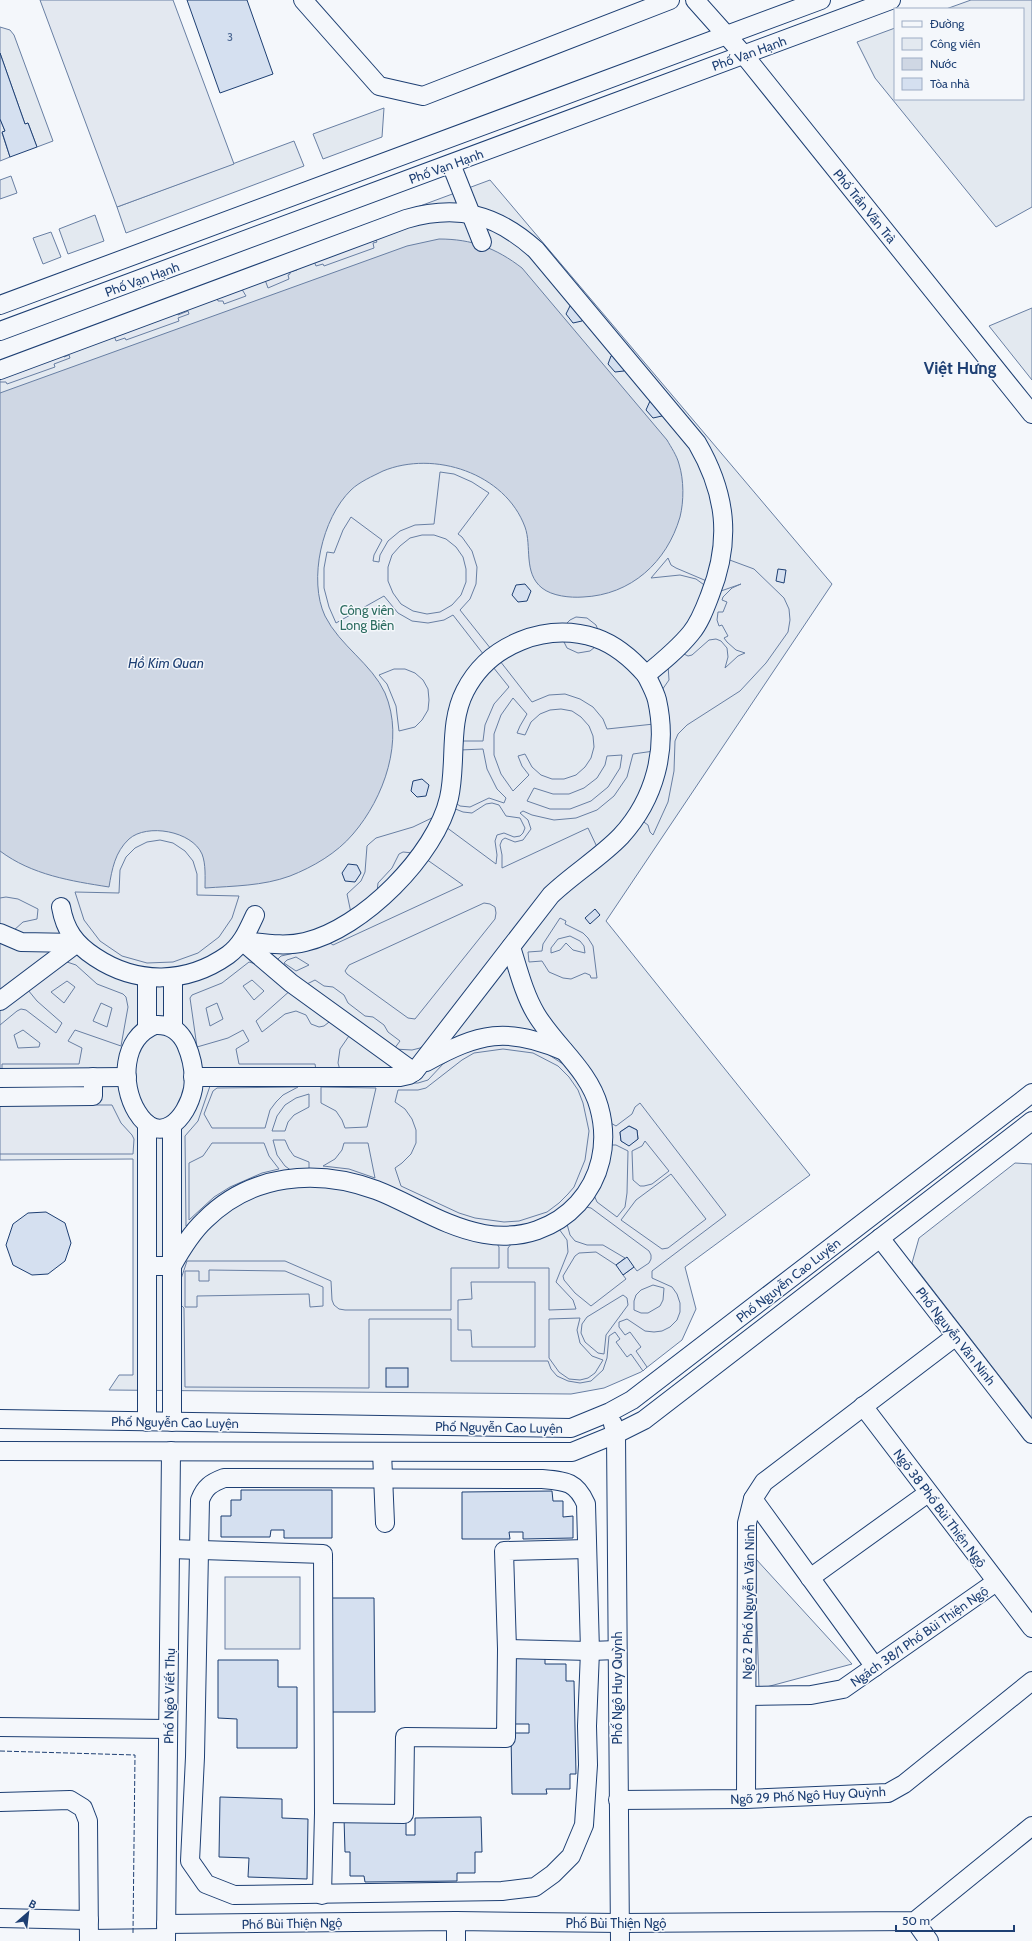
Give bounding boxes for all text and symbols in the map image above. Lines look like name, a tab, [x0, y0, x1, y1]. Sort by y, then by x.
legend	[894, 8, 1024, 100]
text: Đường	[930, 16, 965, 31]
house number: 3	[227, 30, 233, 44]
street label: Phố Vạn Hạnh	[710, 32, 788, 74]
text: Công viên	[930, 36, 981, 51]
text: Nước	[930, 56, 957, 71]
text: Tòa nhà	[930, 76, 970, 91]
street label: Phố Vạn Hạnh	[407, 145, 485, 187]
street label: Phố Trần Văn Trà	[830, 166, 900, 247]
street label: Phố Vạn Hạnh	[103, 258, 181, 300]
district label: Việt Hưng	[924, 358, 997, 378]
park label: Công viên Long Biên	[340, 602, 394, 633]
water label: Hồ Kim Quan	[128, 654, 204, 672]
street label: Phố Nguyễn Cao Luyện	[733, 1234, 843, 1326]
street label: Phố Nguyễn Văn Ninh	[913, 1284, 999, 1388]
street label: Phố Nguyễn Cao Luyện	[111, 1413, 239, 1431]
street label: Phố Nguyễn Cao Luyện	[435, 1418, 563, 1436]
street label: Ngõ 38 Phố Bùi Thiện Ngộ	[890, 1446, 990, 1570]
street label: Ngõ 2 Phố Nguyễn Văn Ninh	[739, 1524, 757, 1680]
street label: Ngách 38/1 Phố Bùi Thiện Ngộ	[847, 1582, 991, 1690]
street label: Phố Ngô Huy Quỳnh	[609, 1632, 625, 1744]
street label: Phố Ngô Viết Thụ	[160, 1648, 178, 1744]
street label: Ngõ 29 Phố Ngô Huy Quỳnh	[730, 1783, 886, 1807]
north arrow	[8, 1893, 48, 1933]
text: B	[26, 1896, 39, 1912]
scale bar	[896, 1907, 1014, 1933]
text: 50 m	[902, 1913, 930, 1928]
street label: Phố Bùi Thiện Ngộ	[241, 1914, 343, 1932]
street label: Phố Bùi Thiện Ngộ	[566, 1915, 666, 1931]

